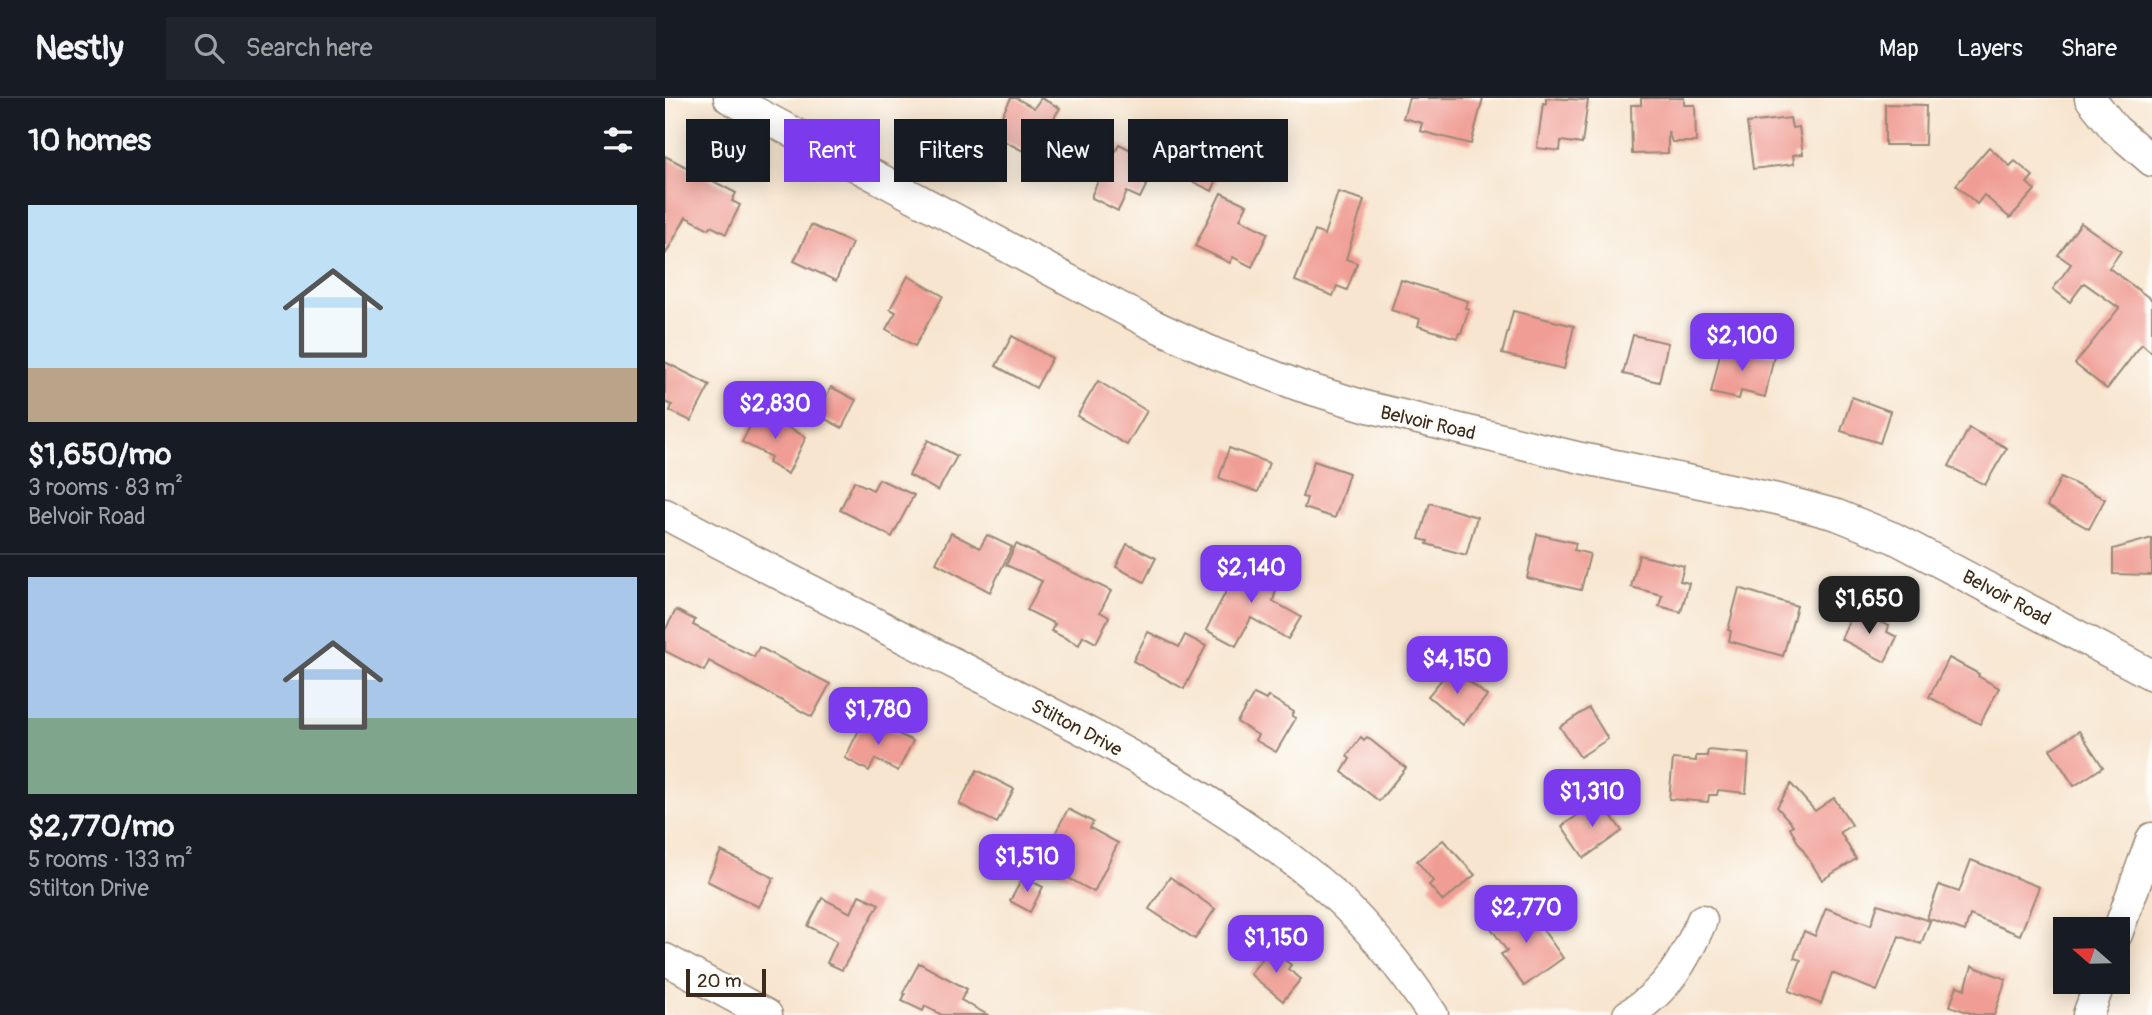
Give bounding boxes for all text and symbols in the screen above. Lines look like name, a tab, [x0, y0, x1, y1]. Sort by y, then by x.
search box	[166, 17, 656, 80]
text: Nestly	[35, 28, 124, 69]
icon: search	[190, 29, 228, 67]
text: Search here	[246, 32, 373, 64]
text: Map	[1879, 34, 1919, 63]
text: Layers	[1957, 34, 2023, 63]
text: Share	[2061, 34, 2117, 63]
chip: Buy	[686, 119, 770, 182]
chip: Rent	[784, 119, 880, 182]
chip: Filters	[894, 119, 1007, 182]
chip: New	[1021, 119, 1114, 182]
chip: Apartment	[1128, 119, 1288, 182]
icon: filters	[599, 121, 637, 159]
text: 10 homes	[28, 122, 151, 159]
icon: home	[270, 250, 396, 376]
pin: $2,100	[1685, 314, 1799, 373]
text: $2,100	[1706, 321, 1778, 350]
pin: $2,830	[718, 382, 832, 441]
text: $2,830	[739, 389, 811, 418]
street label: Belvoir Road	[1378, 400, 1478, 446]
text: $1,650/mo	[28, 436, 171, 473]
text: 3 rooms · 83 m²	[28, 473, 183, 502]
text: Belvoir Road	[28, 502, 145, 531]
pin: $2,140	[1194, 546, 1308, 605]
text: $2,140	[1216, 553, 1286, 582]
street label: Belvoir Road	[1958, 565, 2055, 631]
pin: $1,650	[1812, 576, 1926, 636]
text: $1,650	[1835, 584, 1903, 613]
icon: home	[270, 622, 396, 748]
pin: $4,150	[1400, 636, 1514, 696]
text: $4,150	[1423, 644, 1491, 673]
pin: $1,780	[821, 688, 935, 747]
street label: Stilton Drive	[1027, 694, 1127, 762]
text: $1,780	[845, 695, 911, 724]
pin: $1,310	[1535, 770, 1649, 829]
text: $1,310	[1560, 777, 1624, 806]
text: $2,770/mo	[28, 808, 174, 845]
pin: $1,510	[970, 834, 1084, 894]
text: $1,510	[995, 842, 1059, 871]
text: 5 rooms · 133 m²	[28, 845, 193, 874]
text: Stilton Drive	[28, 874, 149, 903]
pin: $2,770	[1469, 886, 1583, 945]
text: $2,770	[1490, 893, 1562, 922]
pin: $1,150	[1219, 916, 1333, 975]
north arrow	[2053, 917, 2130, 994]
map controls	[2053, 917, 2130, 994]
text: $1,150	[1244, 923, 1308, 952]
scale bar	[686, 966, 767, 998]
text: 20 m	[697, 969, 742, 993]

